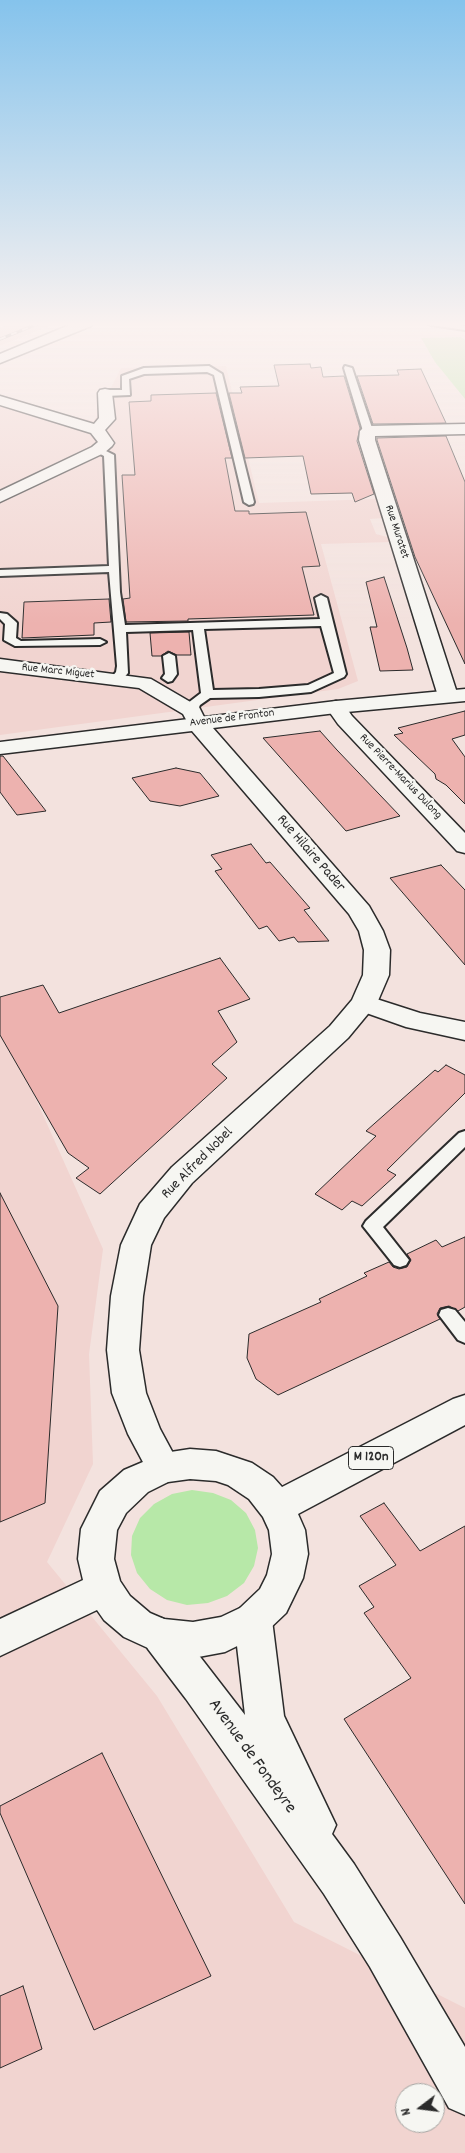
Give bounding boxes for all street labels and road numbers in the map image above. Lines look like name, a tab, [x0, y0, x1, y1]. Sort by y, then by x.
street label: Rue Muratet	[381, 503, 411, 561]
street label: Rue Marc Miguet	[21, 661, 95, 683]
street label: Avenue de Fronton	[189, 707, 275, 731]
street label: Rue Pierre-Marius Dulong	[356, 731, 444, 823]
street label: Rue Hilaire Pader	[272, 812, 348, 896]
street label: Rue Alfred Nobel	[158, 1124, 238, 1204]
road number: M 120n	[348, 1446, 394, 1470]
street label: Avenue de Fondeyre	[202, 1695, 300, 1819]

